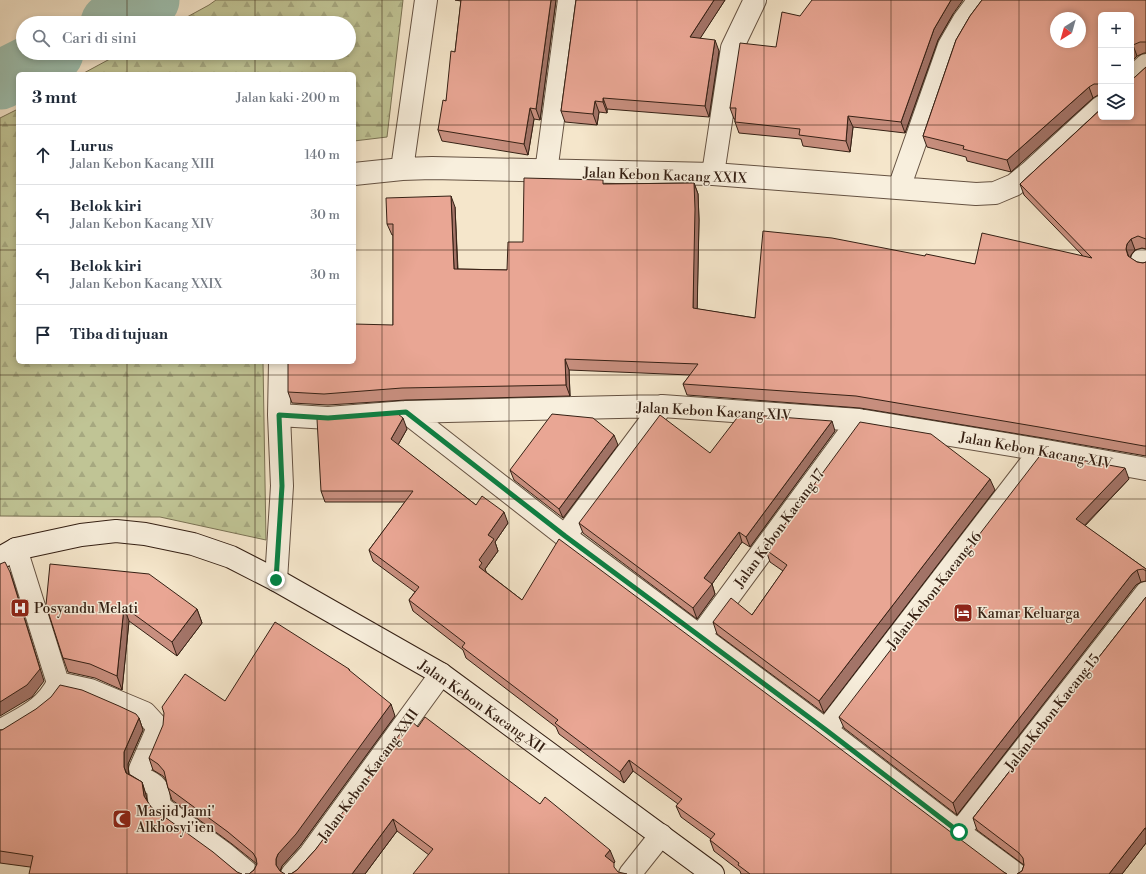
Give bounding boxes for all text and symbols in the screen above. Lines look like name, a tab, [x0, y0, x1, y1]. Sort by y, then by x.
north arrow	[1050, 12, 1086, 48]
map controls	[1098, 12, 1134, 120]
button: +	[1098, 12, 1134, 48]
search box	[16, 16, 356, 60]
icon: search	[30, 27, 52, 49]
text: Cari di sini	[62, 29, 137, 48]
button: −	[1098, 48, 1134, 84]
button: layers	[1098, 84, 1134, 120]
text: 3 mnt	[32, 87, 77, 109]
text: Jalan kaki · 200 m	[236, 90, 340, 106]
text: Lurus	[70, 137, 113, 156]
icon: ahead	[32, 144, 54, 166]
text: 140 m	[304, 147, 340, 163]
text: Jalan Kebon Kacang XIII	[70, 156, 215, 172]
street label: Jalan Kebon Kacang XXIX	[582, 164, 748, 188]
text: Belok kiri	[70, 197, 141, 216]
icon: left	[32, 204, 54, 226]
text: 30 m	[310, 207, 340, 223]
text: Jalan Kebon Kacang XIV	[70, 216, 214, 232]
text: Belok kiri	[70, 257, 141, 276]
icon: left	[32, 264, 54, 286]
text: 30 m	[310, 267, 340, 283]
text: Jalan Kebon Kacang XXIX	[70, 276, 222, 292]
icon: arrive	[32, 324, 54, 346]
text: Tiba di tujuan	[70, 325, 168, 344]
street label: Jalan Kebon Kacang XIV	[635, 399, 793, 425]
street label: Jalan Kebon Kacang XIV	[957, 428, 1115, 473]
street label: Jalan Kebon Kacang 17	[730, 466, 829, 592]
street label: Jalan Kebon Kacang 16	[883, 528, 987, 654]
route end	[267, 571, 285, 589]
hospital icon: Posyandu Melati	[9, 597, 31, 619]
place label: Posyandu Melati	[34, 600, 139, 618]
hotel icon: Kamar Keluarga	[952, 602, 974, 624]
place label: Kamar Keluarga	[977, 605, 1081, 623]
street label: Jalan Kebon Kacang 15	[1001, 650, 1104, 776]
street label: Jalan Kebon Kacang XII	[414, 656, 549, 758]
street label: Jalan Kebon Kacang XXII	[314, 705, 423, 846]
place label: Masjid Jami' Alkhosyi'ien	[135, 803, 215, 837]
mosque icon: Masjid Jami' Alkhosyi'ien	[111, 808, 133, 830]
route start	[950, 823, 968, 841]

